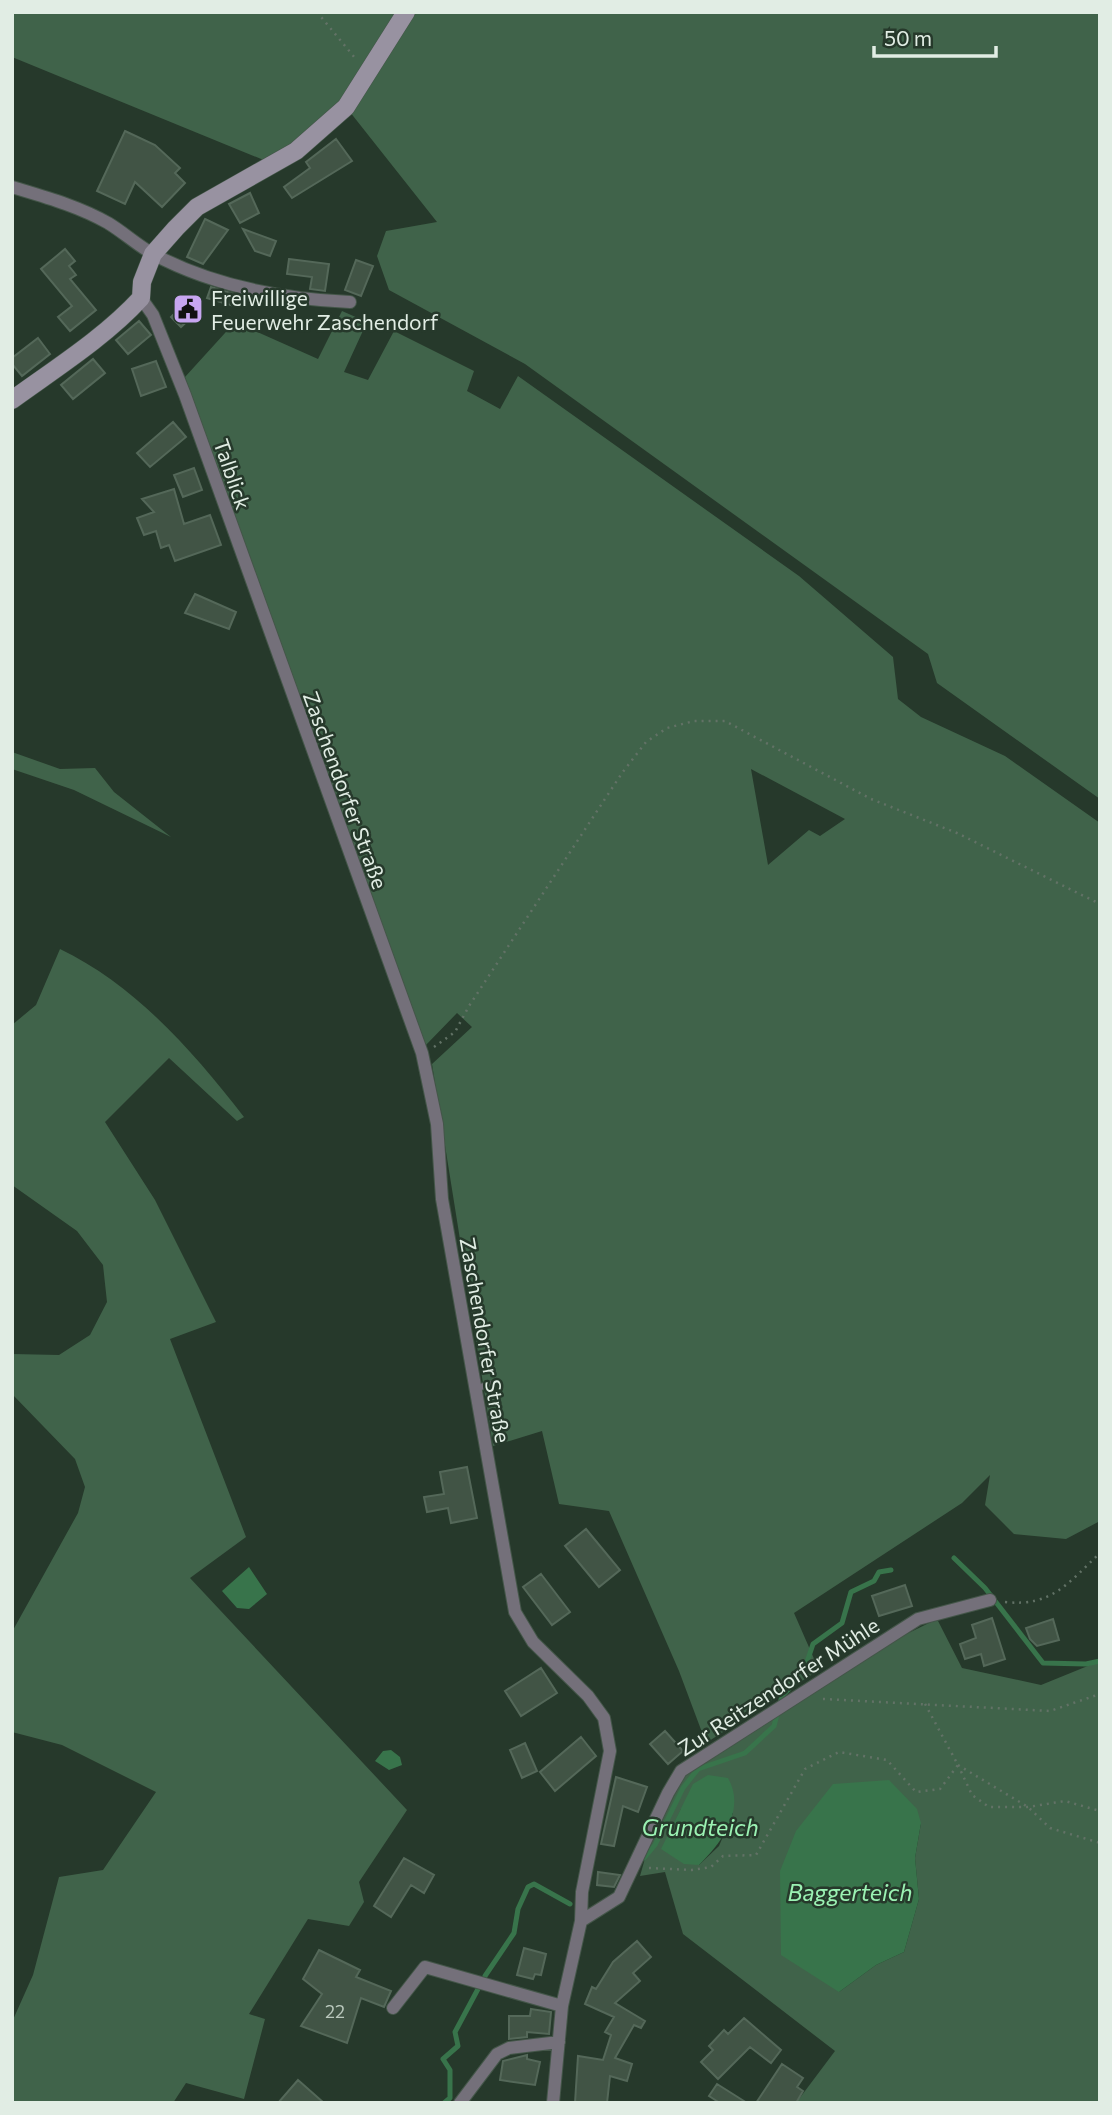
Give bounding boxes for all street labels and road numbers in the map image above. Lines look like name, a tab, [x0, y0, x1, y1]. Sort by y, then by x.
street label: Talblick	[209, 435, 257, 513]
street label: Zaschendorfer Straße	[299, 688, 393, 892]
street label: Zaschendorfer Straße	[456, 1235, 516, 1445]
street label: Zur Reitzendorfer Mühle	[673, 1612, 883, 1760]

